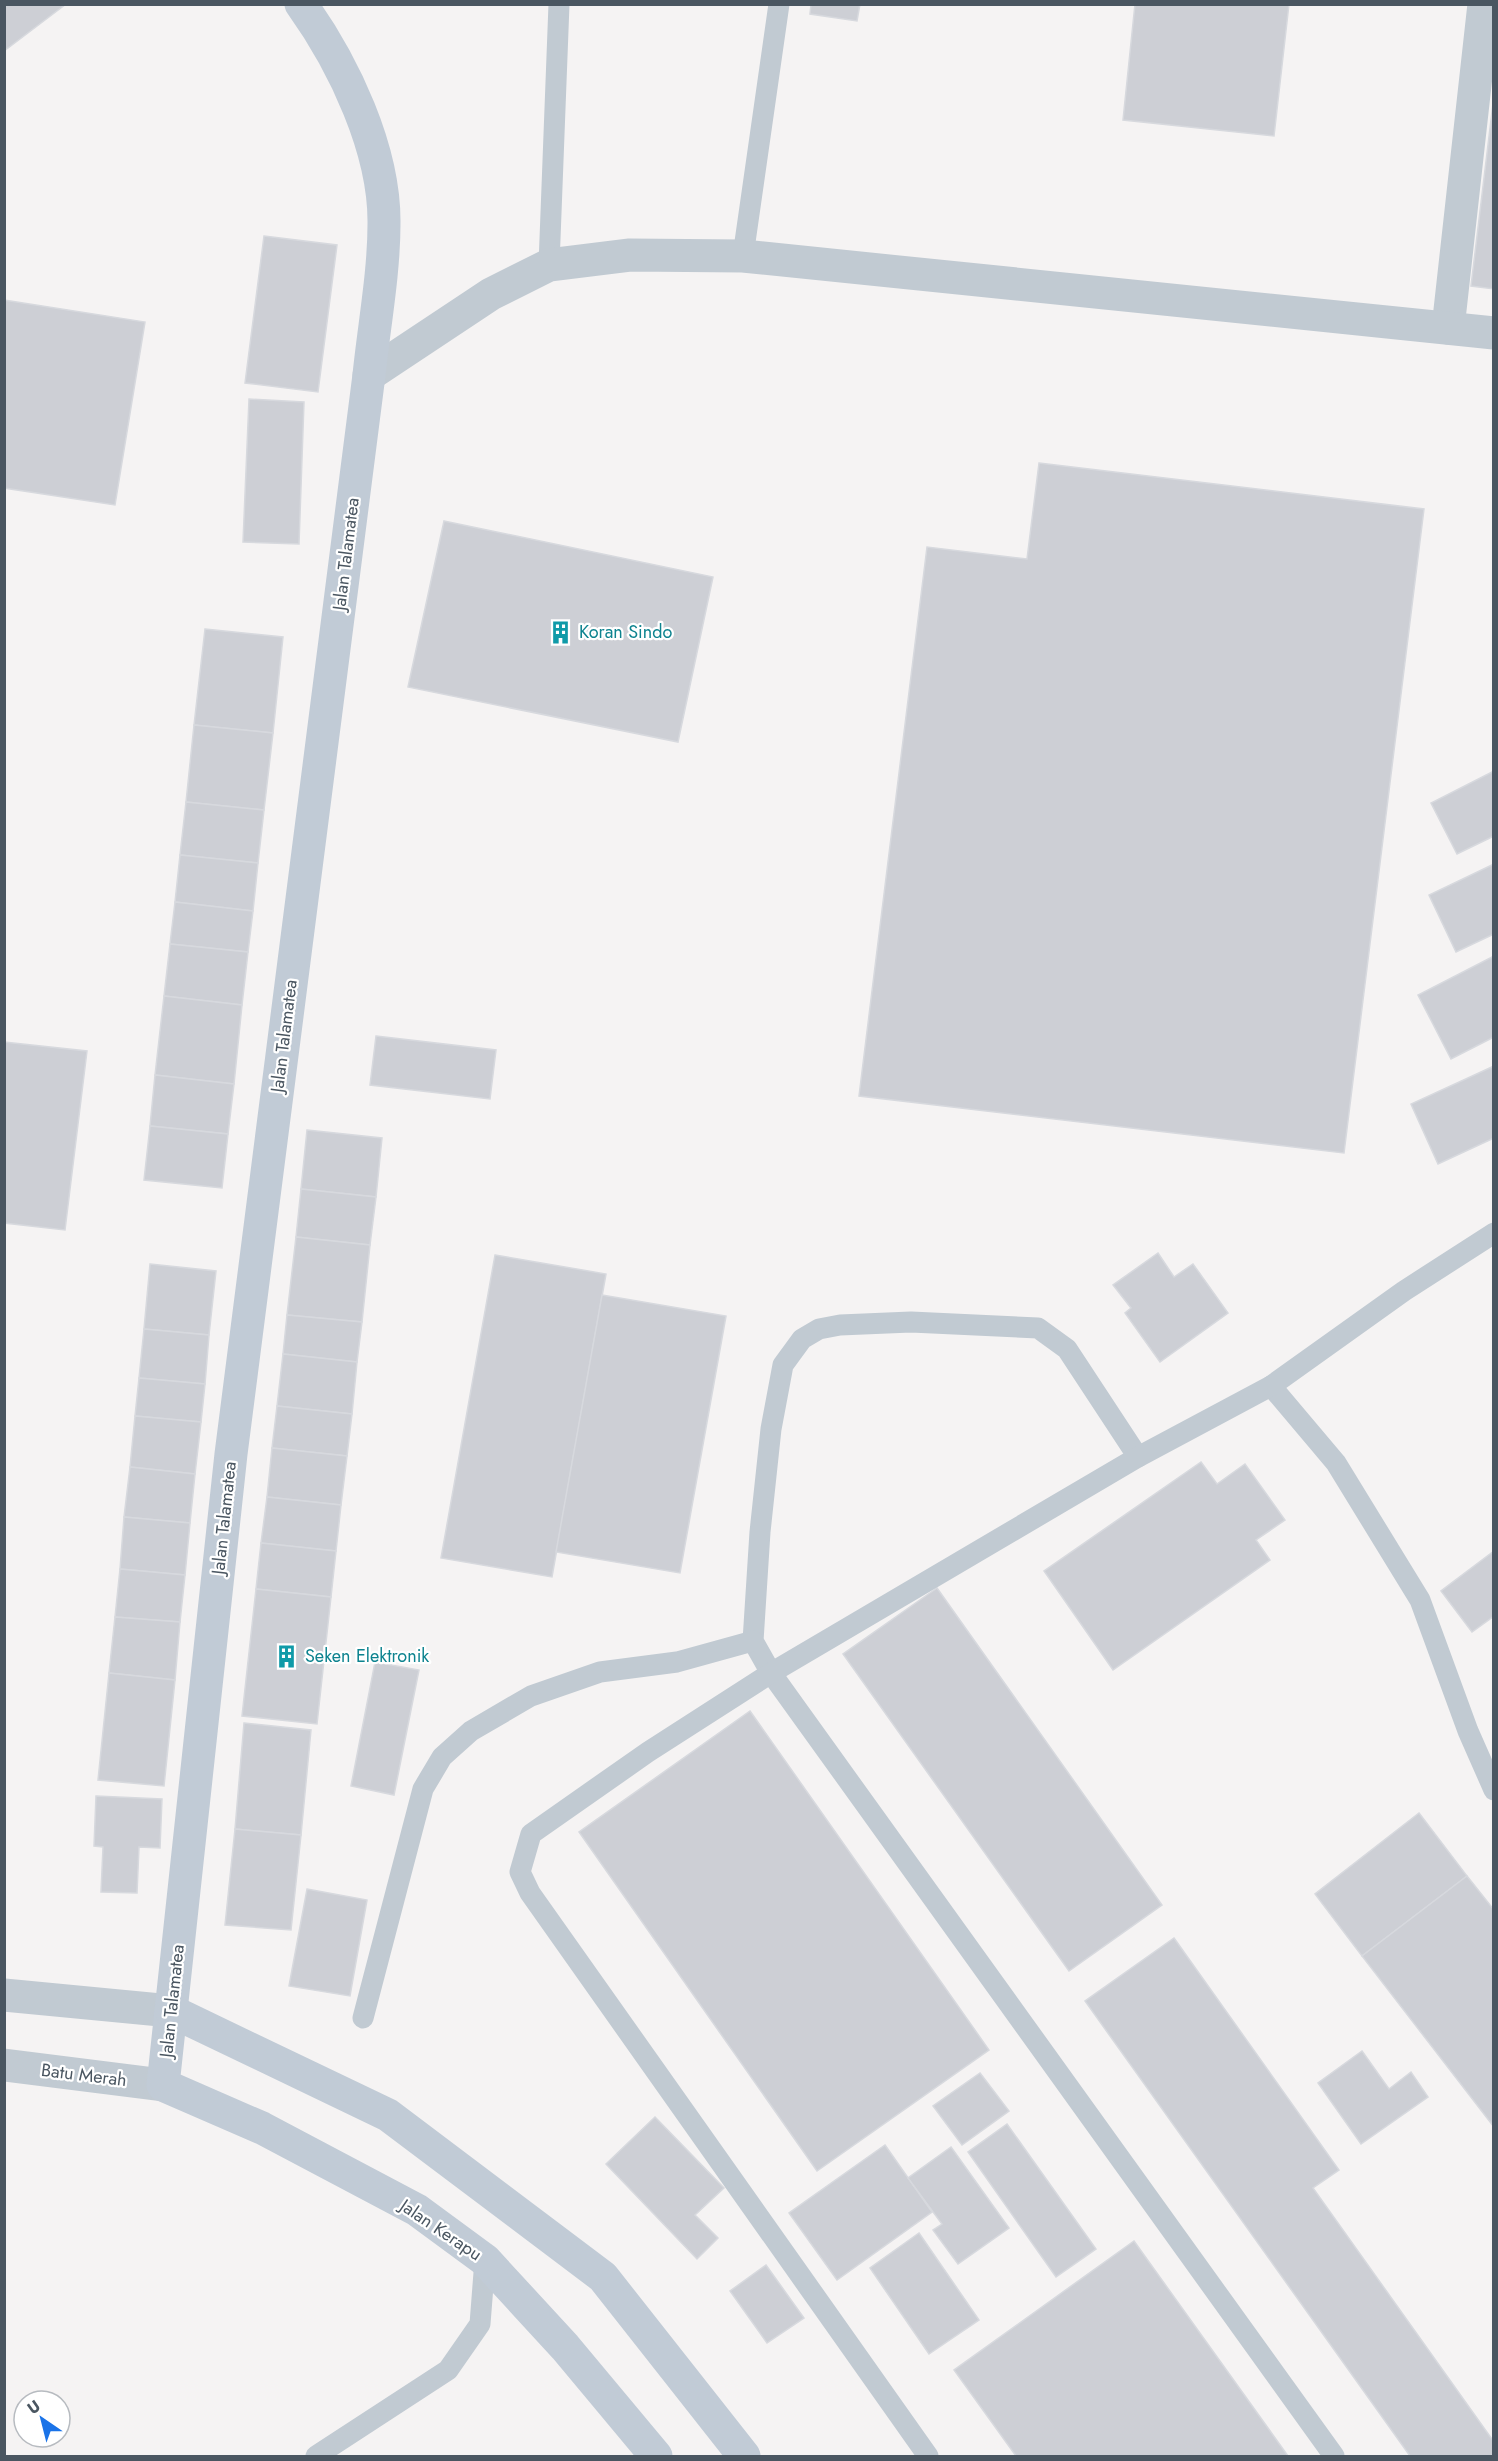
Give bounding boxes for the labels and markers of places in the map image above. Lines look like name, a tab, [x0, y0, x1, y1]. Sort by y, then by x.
building icon: Koran Sindo	[548, 619, 574, 645]
place label: Koran Sindo	[579, 619, 672, 645]
building icon: Seken Elektronik	[274, 1643, 300, 1669]
place label: Seken Elektronik	[305, 1643, 429, 1669]

